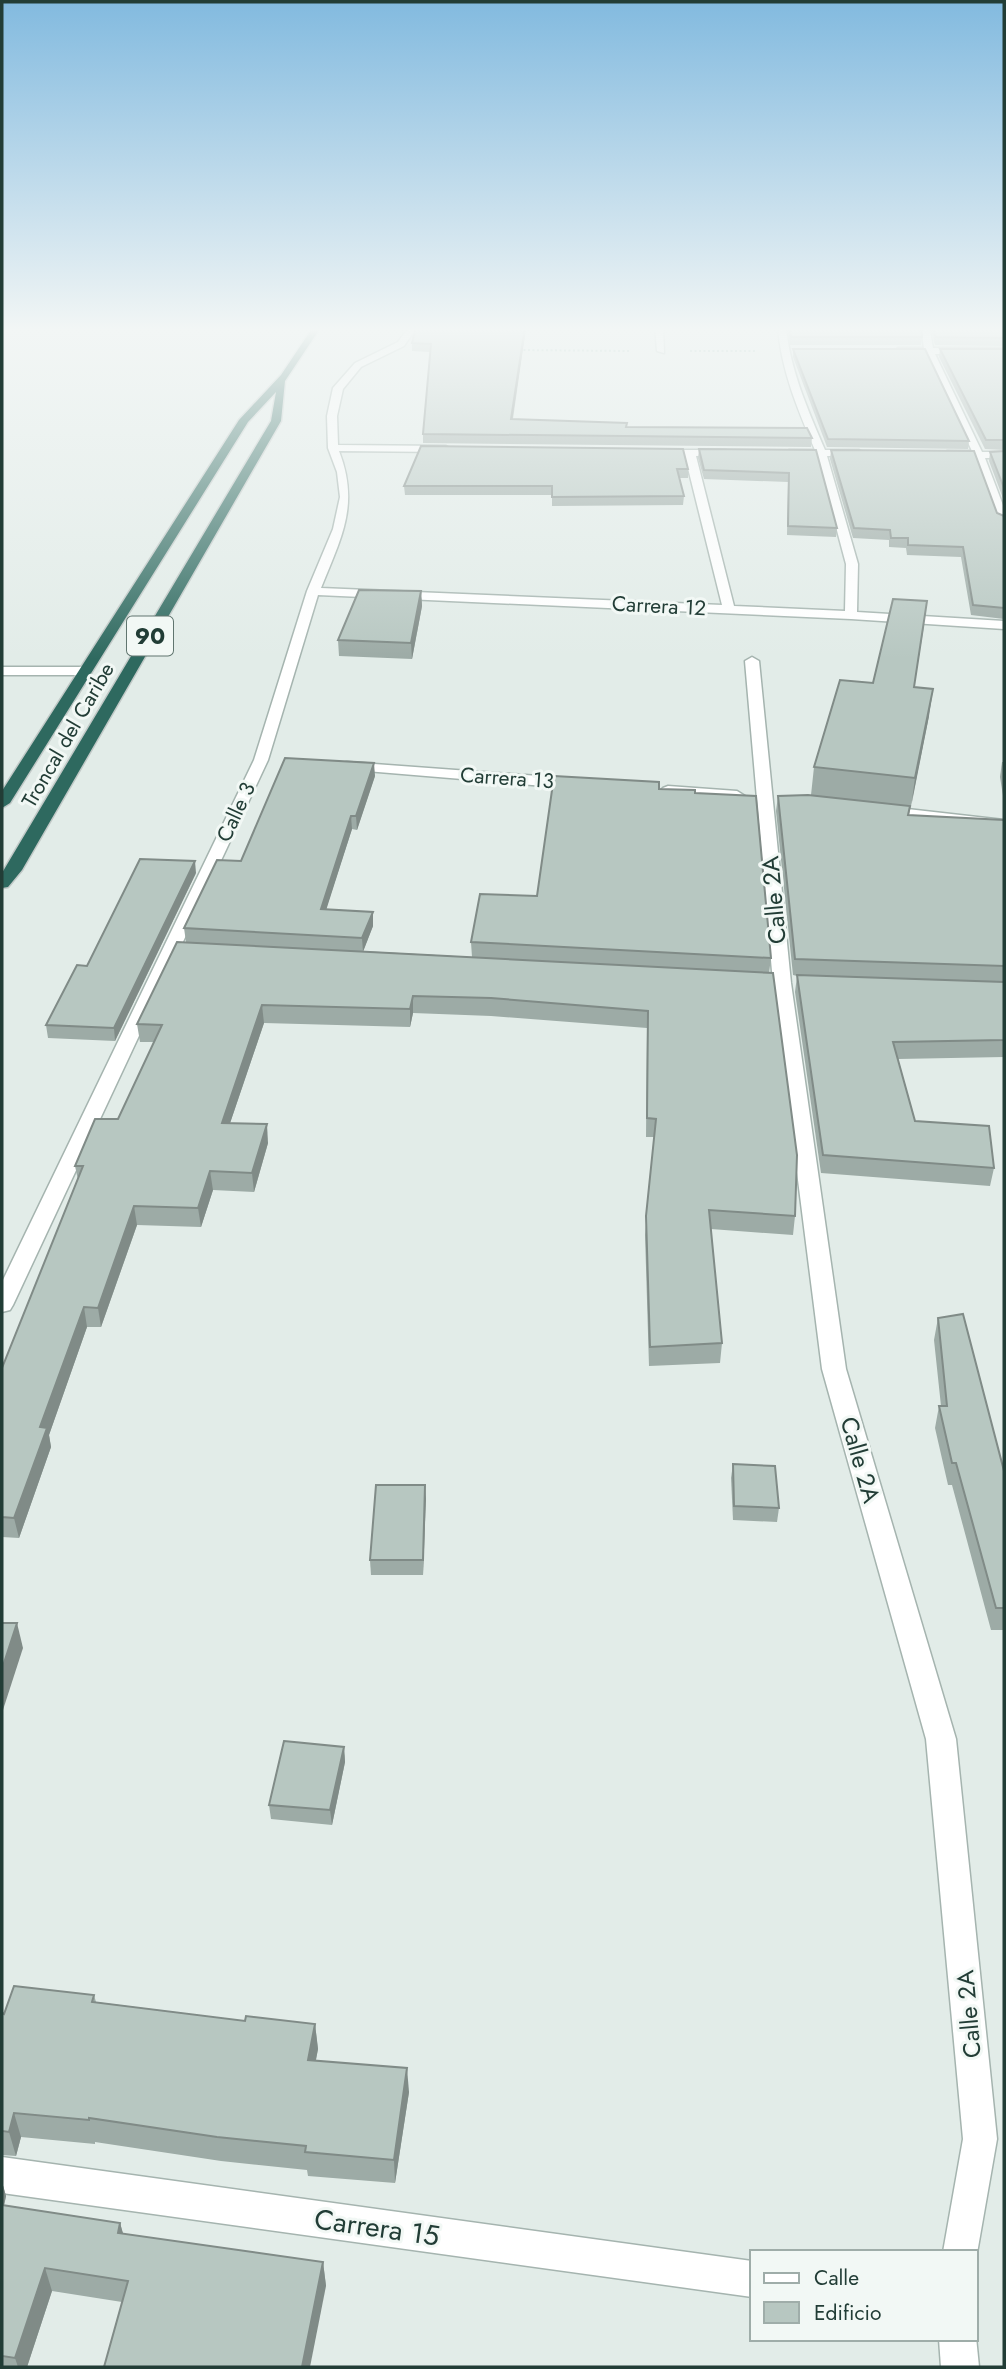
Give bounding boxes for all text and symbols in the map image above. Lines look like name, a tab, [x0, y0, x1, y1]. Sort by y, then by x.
street label: Carrera 12	[611, 589, 707, 623]
road number: 90	[127, 616, 173, 656]
street label: Troncal del Caribe	[14, 657, 122, 813]
street label: Carrera 13	[459, 760, 555, 796]
street label: Calle 3	[209, 777, 263, 847]
street label: Calle 2A	[752, 854, 795, 945]
street label: Calle 2A	[832, 1413, 889, 1507]
street label: Calle 2A	[947, 1968, 990, 2059]
street label: Carrera 15	[312, 2198, 442, 2257]
legend	[750, 2250, 978, 2341]
text: Calle	[814, 2263, 859, 2293]
text: Edificio	[814, 2298, 881, 2328]

